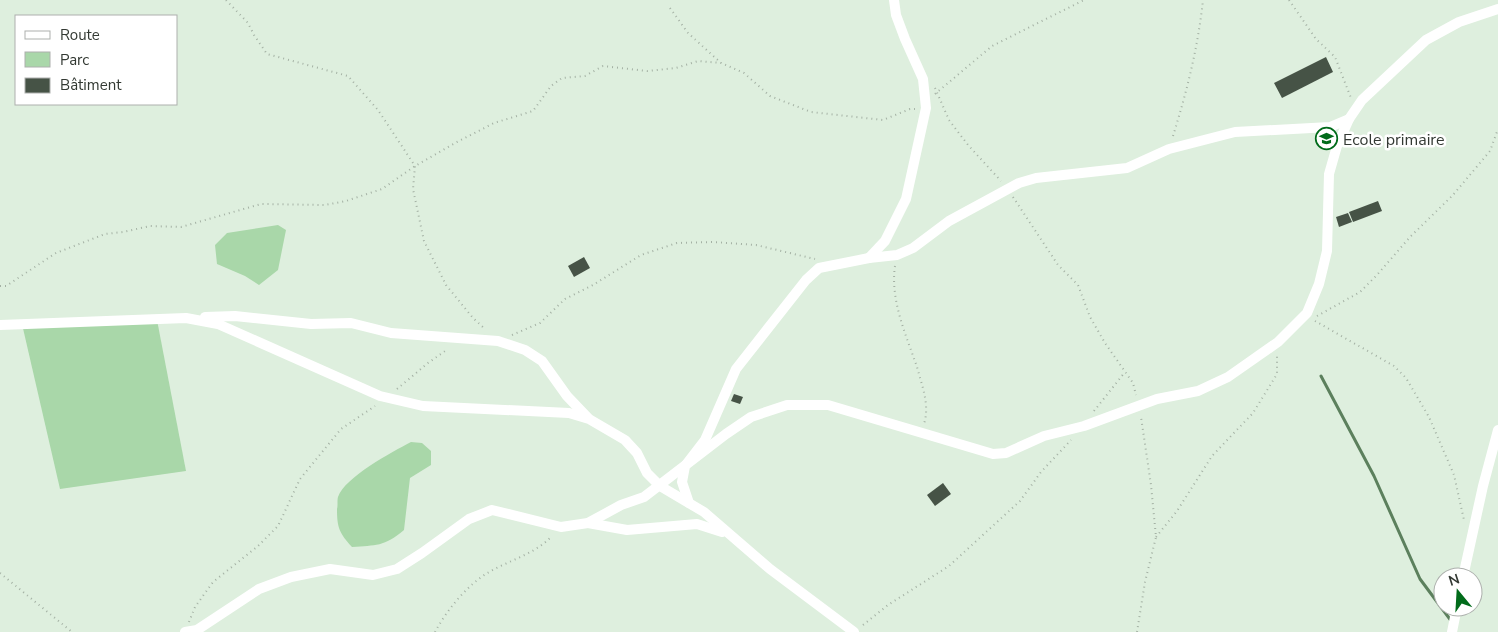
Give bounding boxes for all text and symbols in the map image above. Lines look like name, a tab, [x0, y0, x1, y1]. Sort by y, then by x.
legend	[15, 15, 178, 105]
text: Route	[60, 25, 100, 45]
text: Parc	[60, 50, 89, 70]
text: Bâtiment	[60, 75, 122, 95]
school or university icon: Ecole primaire	[1315, 127, 1339, 151]
place label: Ecole primaire	[1343, 129, 1444, 151]
north arrow	[1433, 567, 1483, 617]
text: N	[1446, 569, 1462, 591]

